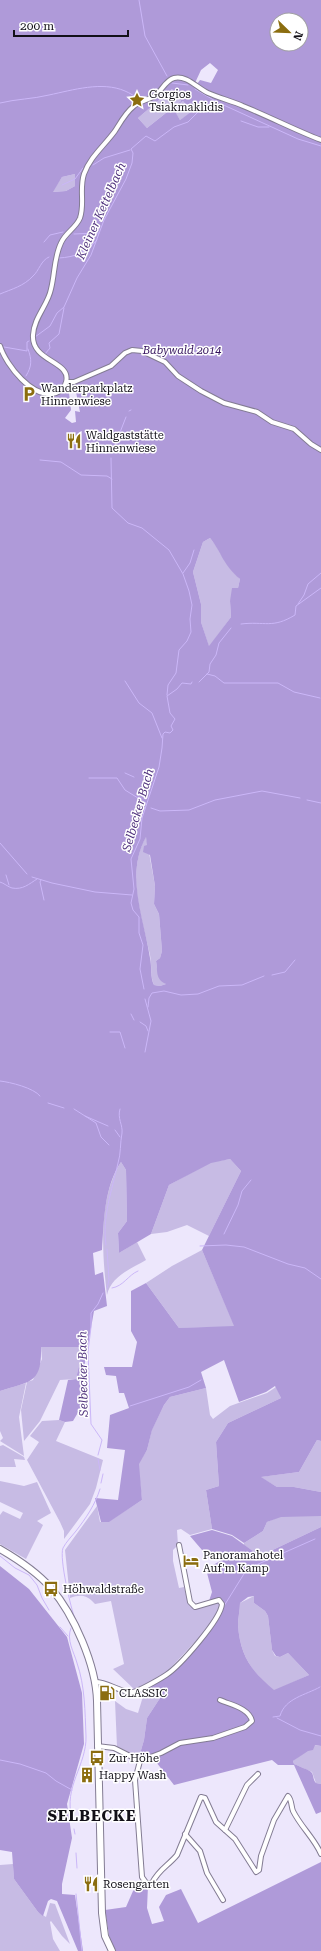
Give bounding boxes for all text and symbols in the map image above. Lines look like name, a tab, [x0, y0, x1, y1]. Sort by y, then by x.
scale bar	[14, 12, 128, 38]
north arrow	[269, 12, 309, 52]
text: 200 m	[20, 19, 54, 33]
text: N	[290, 29, 305, 43]
place label: Gorgios Tsiakmaklidis	[149, 88, 223, 114]
place icon: Gorgios Tsiakmaklidis	[128, 91, 146, 109]
water label: Kleiner Kettelbach	[73, 160, 129, 262]
park label: Babywald 2014	[142, 344, 221, 357]
place label: Wanderparkplatz Hinnenwiese	[41, 382, 133, 408]
parking icon: Wanderparkplatz Hinnenwiese	[20, 385, 38, 403]
place label: Waldgaststätte Hinnenwiese	[86, 429, 164, 455]
restaurant icon: Waldgaststätte Hinnenwiese	[65, 432, 83, 450]
water label: Selbecker Bach	[119, 767, 157, 854]
water label: Selbecker Bach	[75, 1331, 91, 1418]
place label: Panoramahotel Auf'm Kamp	[203, 1549, 284, 1575]
hotel icon: Panoramahotel Auf'm Kamp	[182, 1552, 200, 1570]
bus stop icon: Höhwaldstraße	[42, 1580, 60, 1598]
place label: Höhwaldstraße	[63, 1583, 144, 1596]
fuel station icon: CLASSIC	[98, 1684, 116, 1702]
place label: CLASSIC	[119, 1687, 167, 1700]
bus stop icon: Zur Höhe	[88, 1749, 106, 1767]
place label: Zur Höhe	[109, 1752, 159, 1765]
building icon: Happy Wash	[78, 1766, 96, 1784]
place label: Happy Wash	[99, 1769, 166, 1782]
district label: SELBECKE	[47, 1807, 137, 1825]
restaurant icon: Rosengarten	[82, 1875, 100, 1893]
place label: Rosengarten	[103, 1878, 169, 1891]

